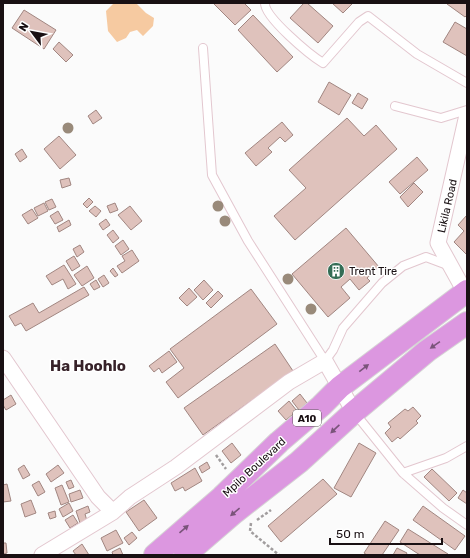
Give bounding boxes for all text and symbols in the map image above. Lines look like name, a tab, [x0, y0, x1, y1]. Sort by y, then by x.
north arrow	[12, 12, 52, 52]
text: N	[16, 20, 32, 34]
street label: Likila Road	[435, 178, 460, 234]
building icon: Trent Tire	[326, 261, 346, 281]
place label: Trent Tire	[349, 265, 397, 278]
one-way arrow	[430, 341, 440, 349]
district label: Ha Hoohlo	[50, 357, 126, 375]
one-way arrow	[359, 363, 370, 372]
road number: A10	[293, 410, 321, 426]
one-way arrow	[330, 424, 340, 433]
street label: Mpilo Boulevard	[220, 435, 288, 500]
one-way arrow	[230, 507, 241, 516]
scale bar	[330, 520, 442, 546]
one-way arrow	[179, 525, 190, 534]
text: 50 m	[336, 527, 364, 541]

